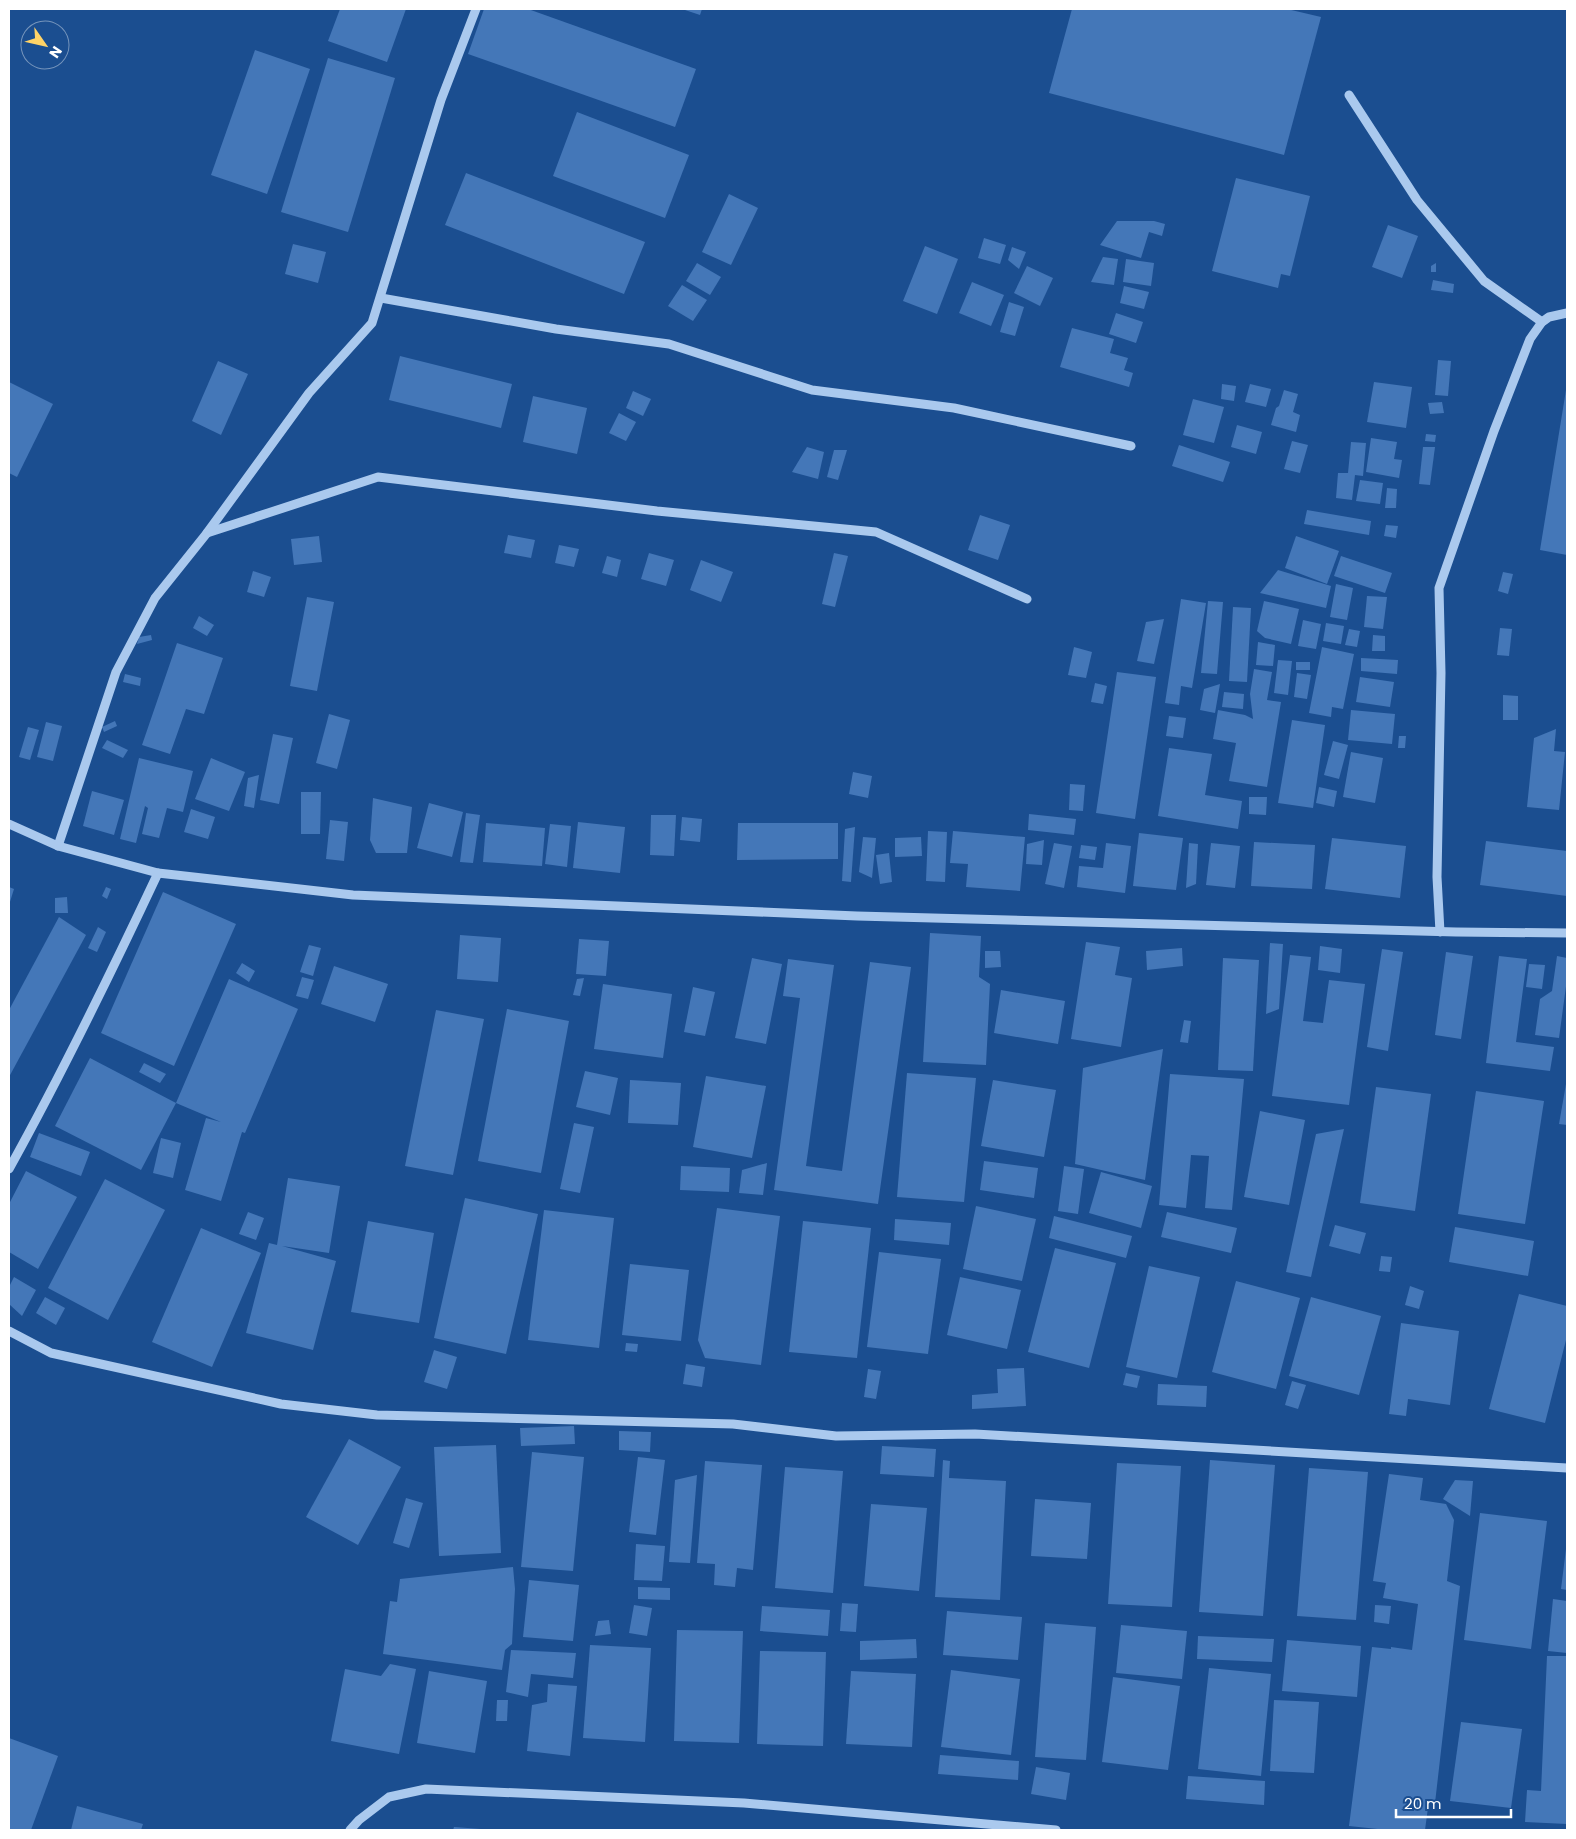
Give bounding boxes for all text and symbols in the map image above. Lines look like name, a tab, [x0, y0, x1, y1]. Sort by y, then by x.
north arrow	[20, 20, 70, 70]
text: N	[45, 42, 67, 62]
scale bar	[1396, 1786, 1511, 1818]
text: 20 m	[1404, 1793, 1442, 1814]

